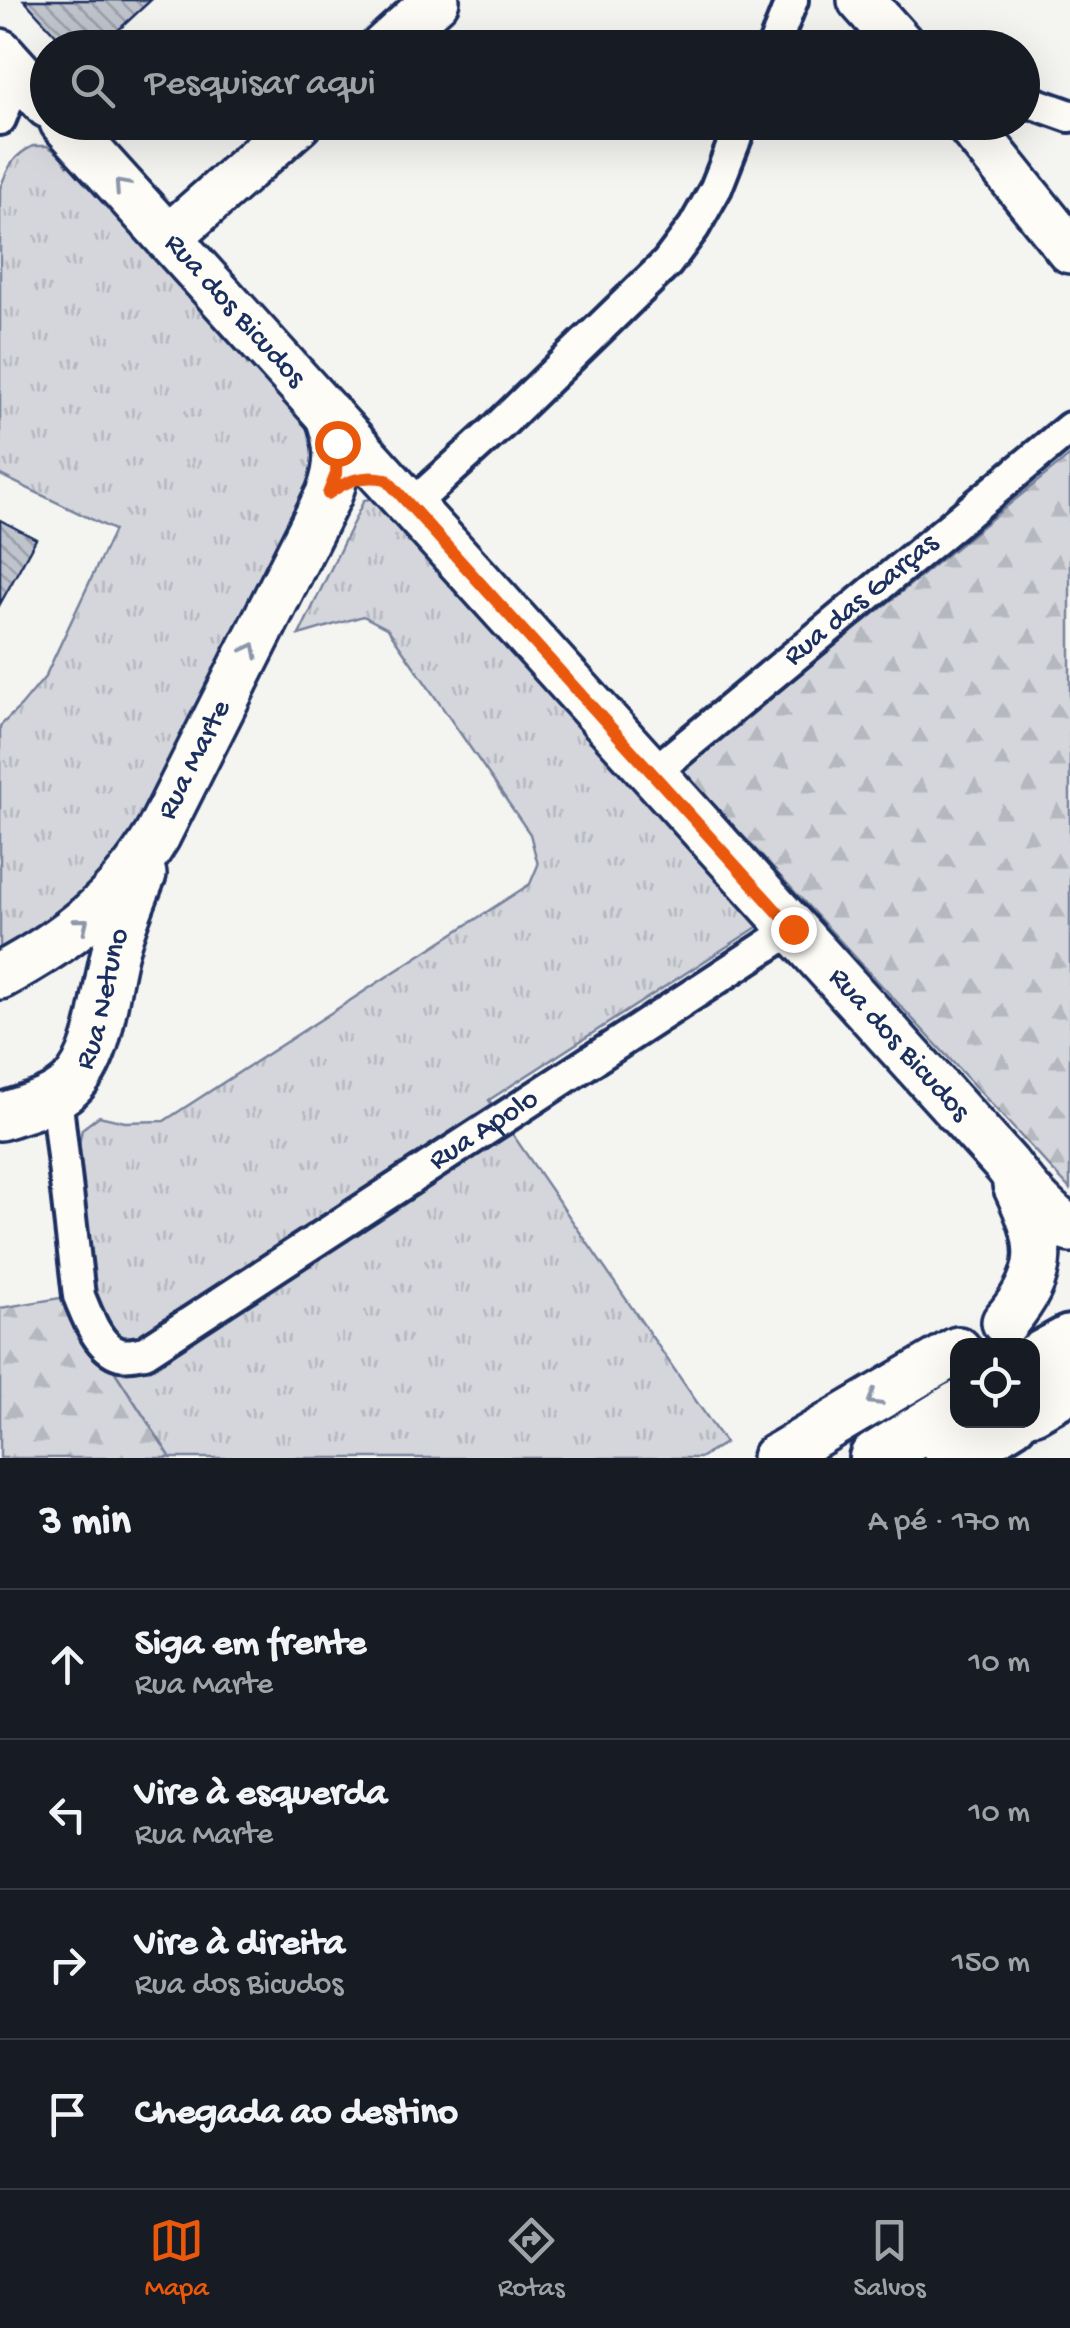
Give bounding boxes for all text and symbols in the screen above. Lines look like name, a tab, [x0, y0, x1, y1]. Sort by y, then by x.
search box	[30, 30, 1040, 140]
icon: search	[65, 58, 120, 113]
text: Pesquisar aqui	[145, 63, 376, 107]
one-way arrow	[115, 179, 133, 198]
street label: Rua dos Bicudos	[156, 227, 313, 396]
route start	[315, 421, 361, 467]
street label: Rua das Garças	[777, 526, 947, 675]
one-way arrow	[238, 642, 258, 660]
street label: Rua Marte	[150, 694, 240, 826]
route end	[771, 907, 817, 953]
one-way arrow	[70, 918, 88, 936]
street label: Rua Netuno	[68, 924, 138, 1076]
street label: Rua dos Bicudos	[820, 961, 978, 1130]
street label: Rua Apolo	[423, 1082, 546, 1179]
map controls	[950, 1338, 1040, 1428]
button: locate	[950, 1338, 1040, 1428]
one-way arrow	[867, 1387, 885, 1406]
text: 3 min	[40, 1499, 131, 1548]
text: A pé · 170 m	[868, 1504, 1030, 1542]
text: Siga em frente	[135, 1623, 366, 1667]
icon: ahead	[40, 1637, 95, 1692]
text: 10 m	[969, 1645, 1030, 1683]
text: Rua Marte	[135, 1667, 273, 1705]
text: Vire à esquerda	[135, 1773, 387, 1817]
icon: left	[40, 1787, 95, 1842]
text: 10 m	[969, 1795, 1030, 1833]
text: Rua Marte	[135, 1817, 273, 1855]
text: Vire à direita	[135, 1923, 345, 1967]
icon: right	[40, 1937, 95, 1992]
text: 150 m	[952, 1945, 1030, 1983]
text: Rua dos Bicudos	[135, 1967, 343, 2005]
icon: arrive	[40, 2087, 95, 2142]
text: Chegada ao destino	[135, 2092, 458, 2136]
tab: Mapa	[145, 2213, 209, 2306]
tab: Rotas	[498, 2213, 564, 2306]
tab: Salvos	[854, 2213, 925, 2306]

